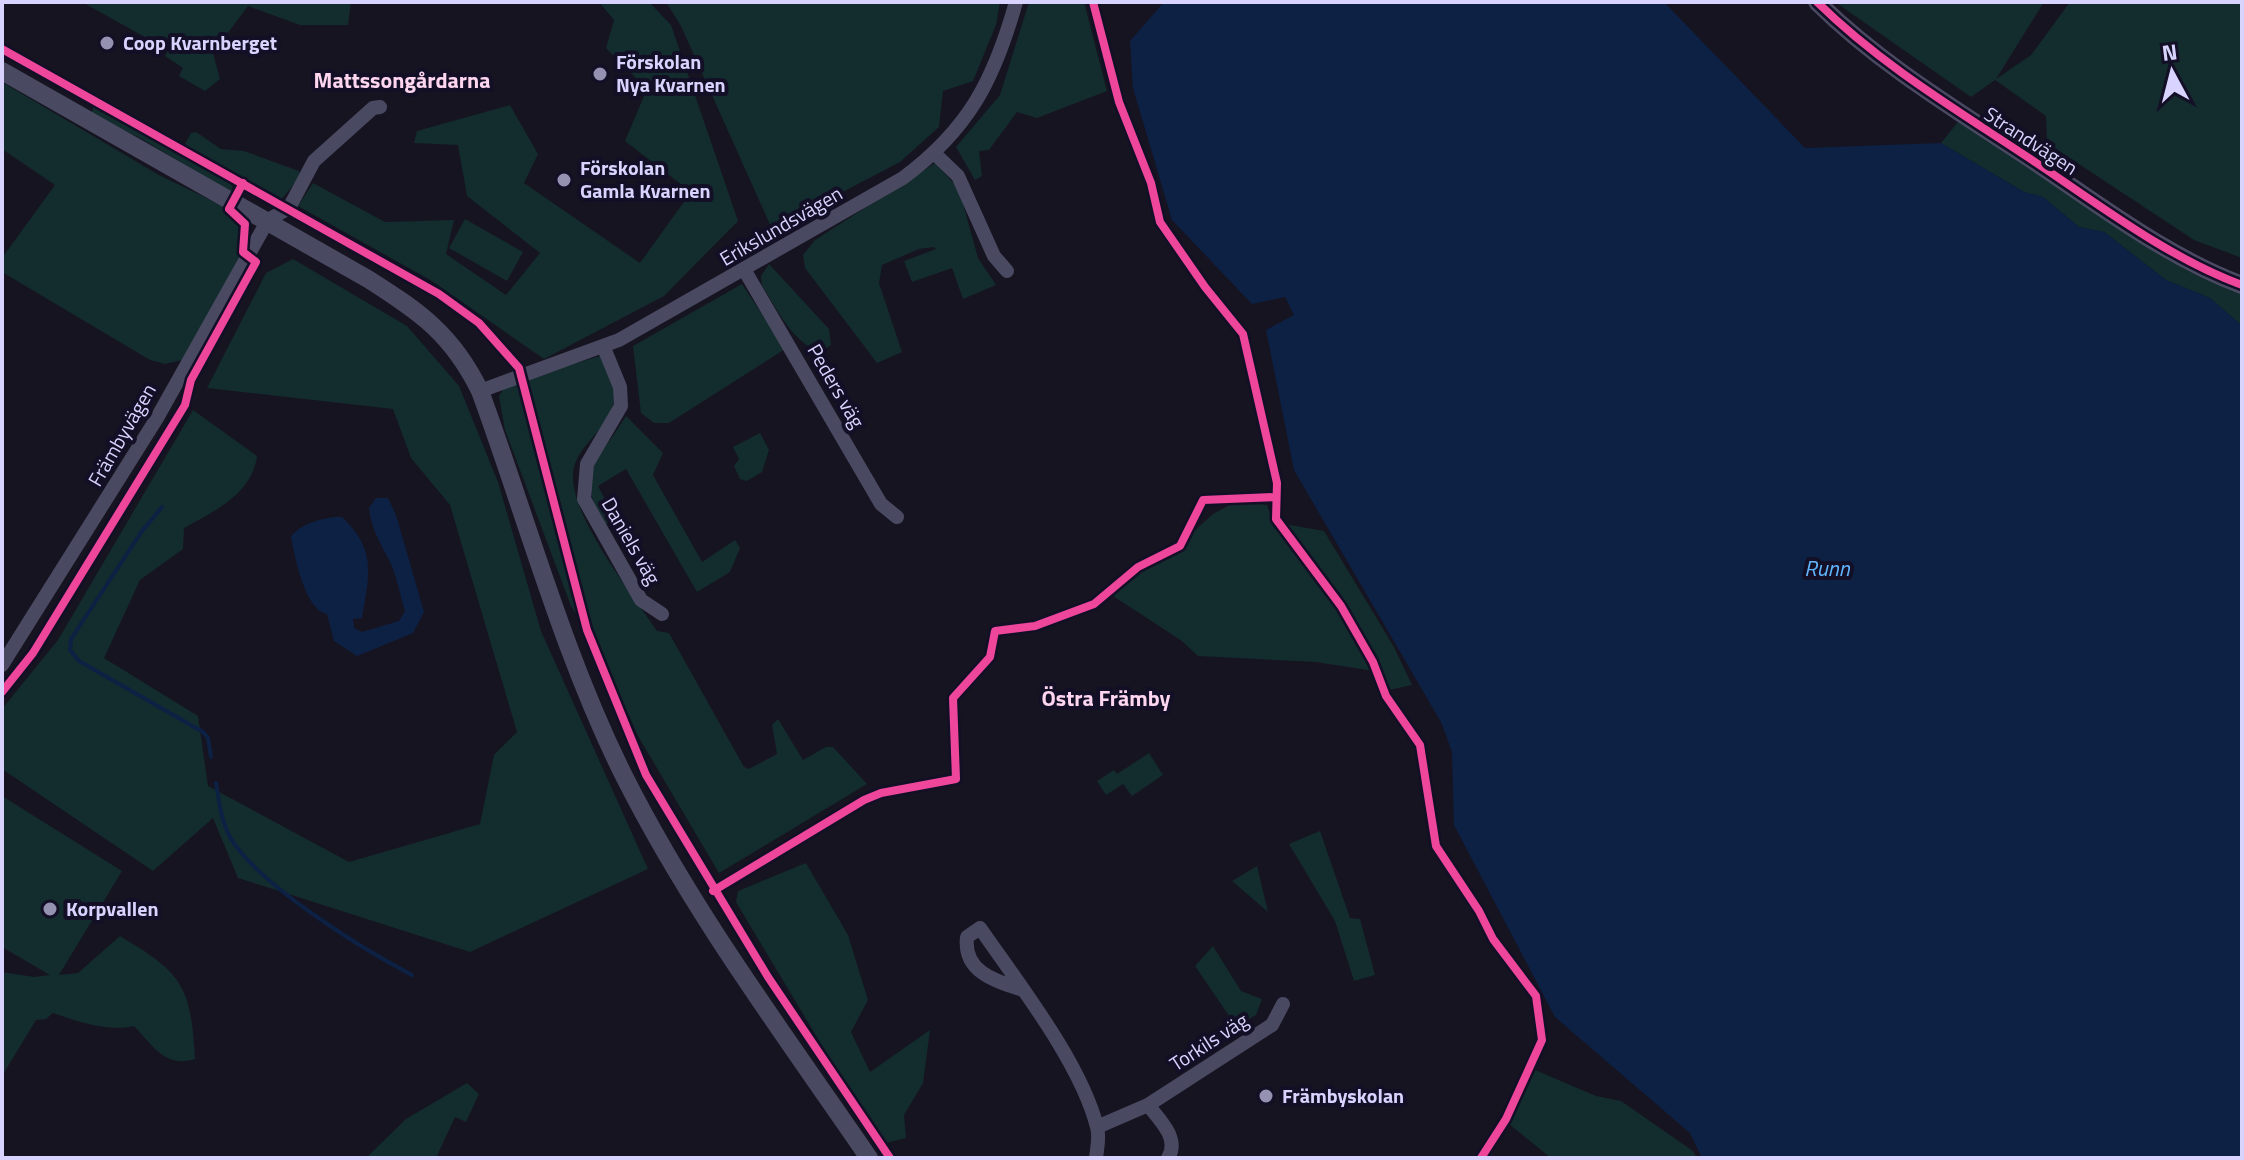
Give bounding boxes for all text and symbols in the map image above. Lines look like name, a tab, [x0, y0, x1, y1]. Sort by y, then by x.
place label: Coop Kvarnberget	[123, 27, 277, 58]
north arrow	[2132, 32, 2212, 112]
marker: Coop Kvarnberget	[98, 34, 116, 52]
text: N	[2160, 34, 2179, 70]
place label: Förskolan Nya Kvarnen	[616, 46, 726, 100]
district label: Mattssongårdarna	[314, 63, 490, 97]
marker: Förskolan Nya Kvarnen	[591, 65, 609, 83]
street label: Strandvägen	[1978, 99, 2084, 183]
place label: Förskolan Gamla Kvarnen	[580, 152, 711, 206]
marker: Förskolan Gamla Kvarnen	[555, 171, 573, 189]
street label: Erikslundsvägen	[713, 178, 848, 273]
street label: Peders väg	[800, 338, 873, 434]
street label: Främbyvägen	[80, 377, 164, 492]
street label: Daniels väg	[594, 491, 669, 590]
water label: Runn	[1804, 551, 1851, 585]
district label: Östra Främby	[1042, 681, 1171, 715]
place label: Korpvallen	[66, 893, 158, 924]
marker: Korpvallen	[41, 900, 59, 918]
street label: Torkils väg	[1163, 1005, 1254, 1079]
place label: Främbyskolan	[1282, 1080, 1404, 1111]
marker: Främbyskolan	[1257, 1087, 1275, 1105]

